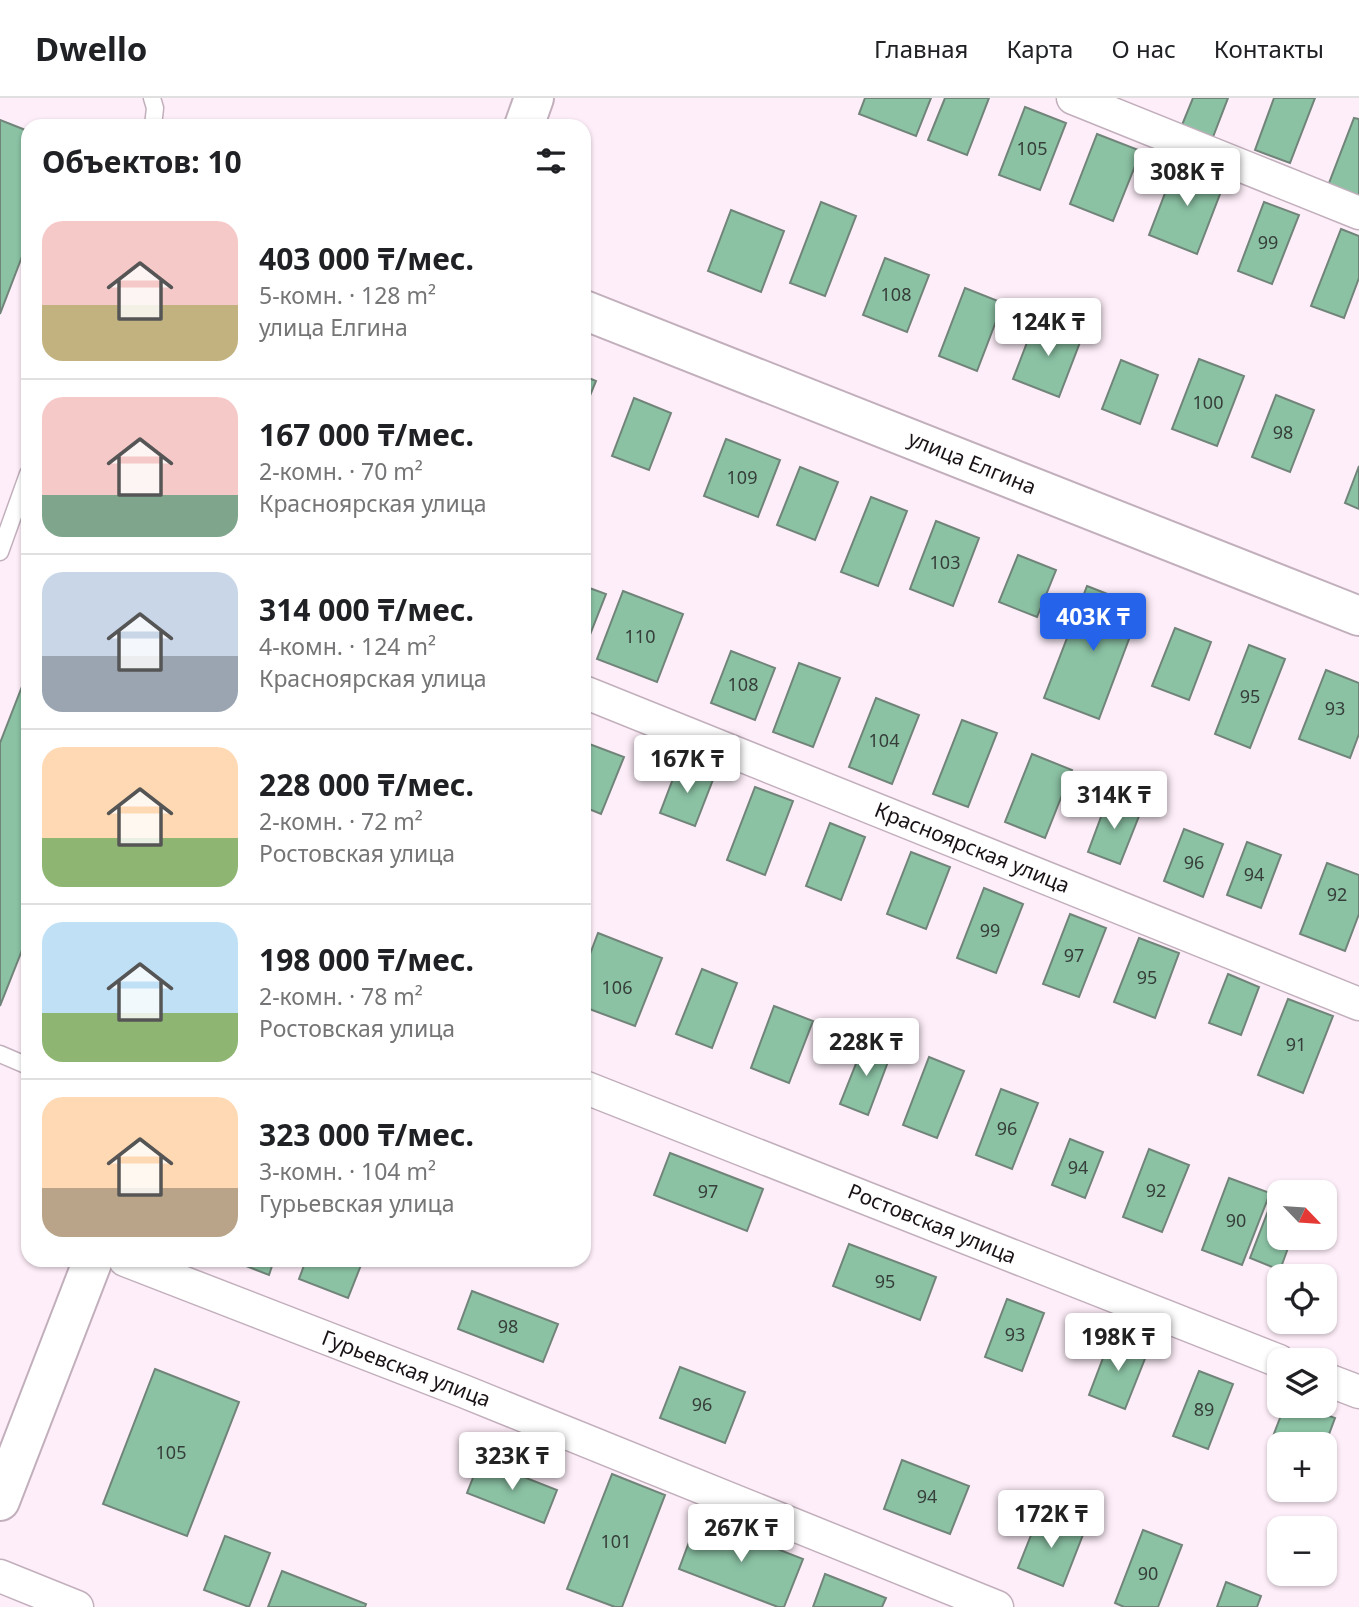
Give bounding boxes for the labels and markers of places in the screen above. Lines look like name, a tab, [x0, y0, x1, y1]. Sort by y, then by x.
pin: 308K ₸	[1130, 148, 1244, 208]
pin: 124K ₸	[991, 299, 1105, 358]
pin: 403K ₸	[1036, 594, 1150, 653]
pin: 167K ₸	[630, 736, 744, 795]
pin: 314K ₸	[1057, 772, 1171, 831]
pin: 228K ₸	[809, 1018, 923, 1078]
pin: 198K ₸	[1061, 1314, 1175, 1373]
pin: 323K ₸	[455, 1432, 569, 1492]
pin: 172K ₸	[994, 1490, 1108, 1550]
pin: 267K ₸	[684, 1504, 798, 1564]

